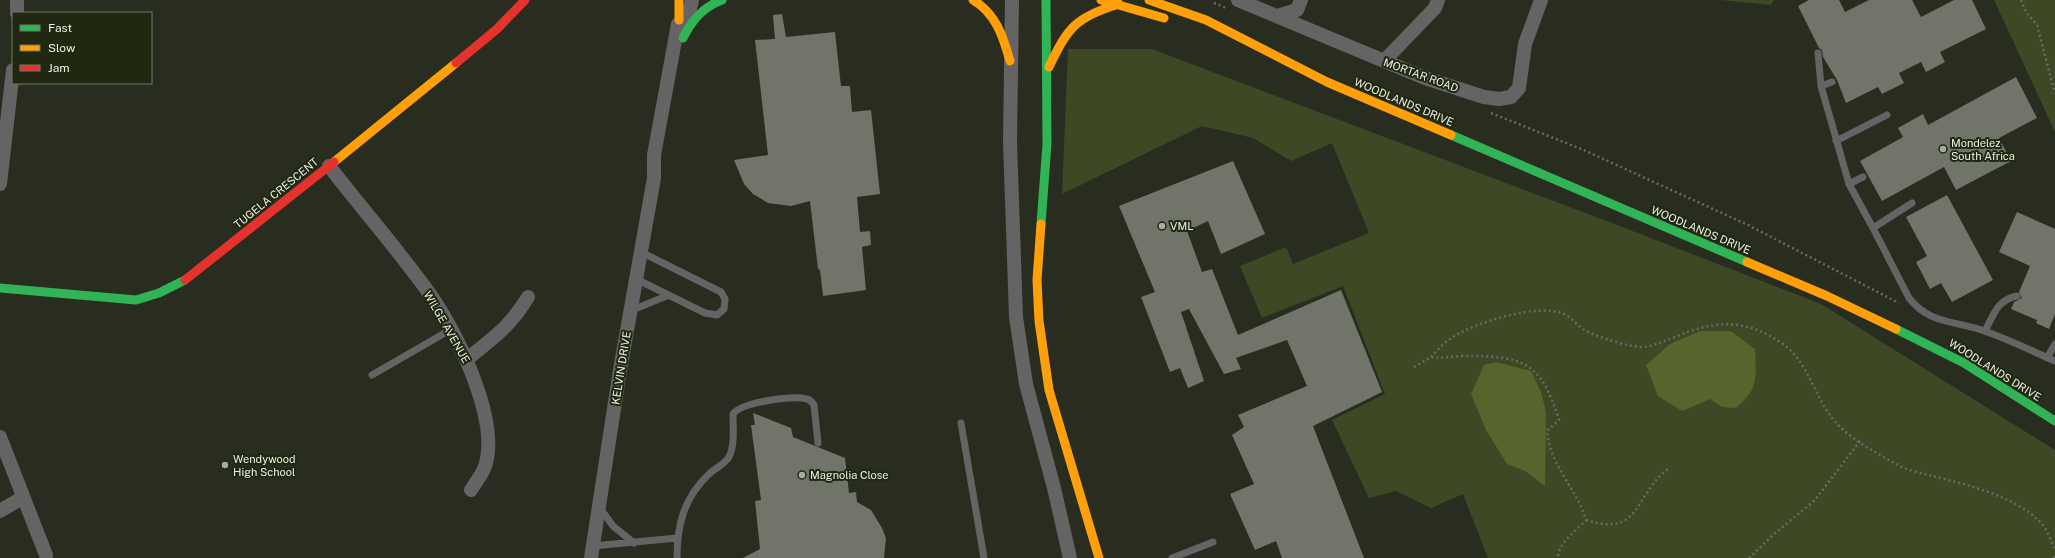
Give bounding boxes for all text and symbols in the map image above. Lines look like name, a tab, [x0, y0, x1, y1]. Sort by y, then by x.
legend	[12, 12, 152, 84]
text: Fast	[48, 21, 73, 35]
text: Slow	[48, 41, 76, 55]
street label: MORTAR ROAD	[1382, 56, 1461, 94]
text: Jam	[48, 61, 70, 75]
street label: WOODLANDS DRIVE	[1353, 76, 1456, 128]
place label: Mondelez South Africa	[1951, 137, 2015, 162]
marker: Mondelez South Africa	[1938, 144, 1948, 154]
street label: TUGELA CRESCENT	[232, 155, 321, 231]
street label: WOODLANDS DRIVE	[1650, 204, 1753, 256]
place label: VML	[1170, 220, 1194, 232]
marker: VML	[1157, 221, 1167, 231]
street label: WILGE AVENUE	[422, 289, 473, 365]
street label: KELVIN DRIVE	[609, 330, 633, 405]
street label: WOODLANDS DRIVE	[1947, 337, 2044, 403]
place label: Wendywood High School	[233, 453, 296, 478]
marker: Wendywood High School	[220, 460, 230, 470]
place label: Magnolia Close	[810, 469, 889, 481]
marker: Magnolia Close	[797, 470, 807, 480]

